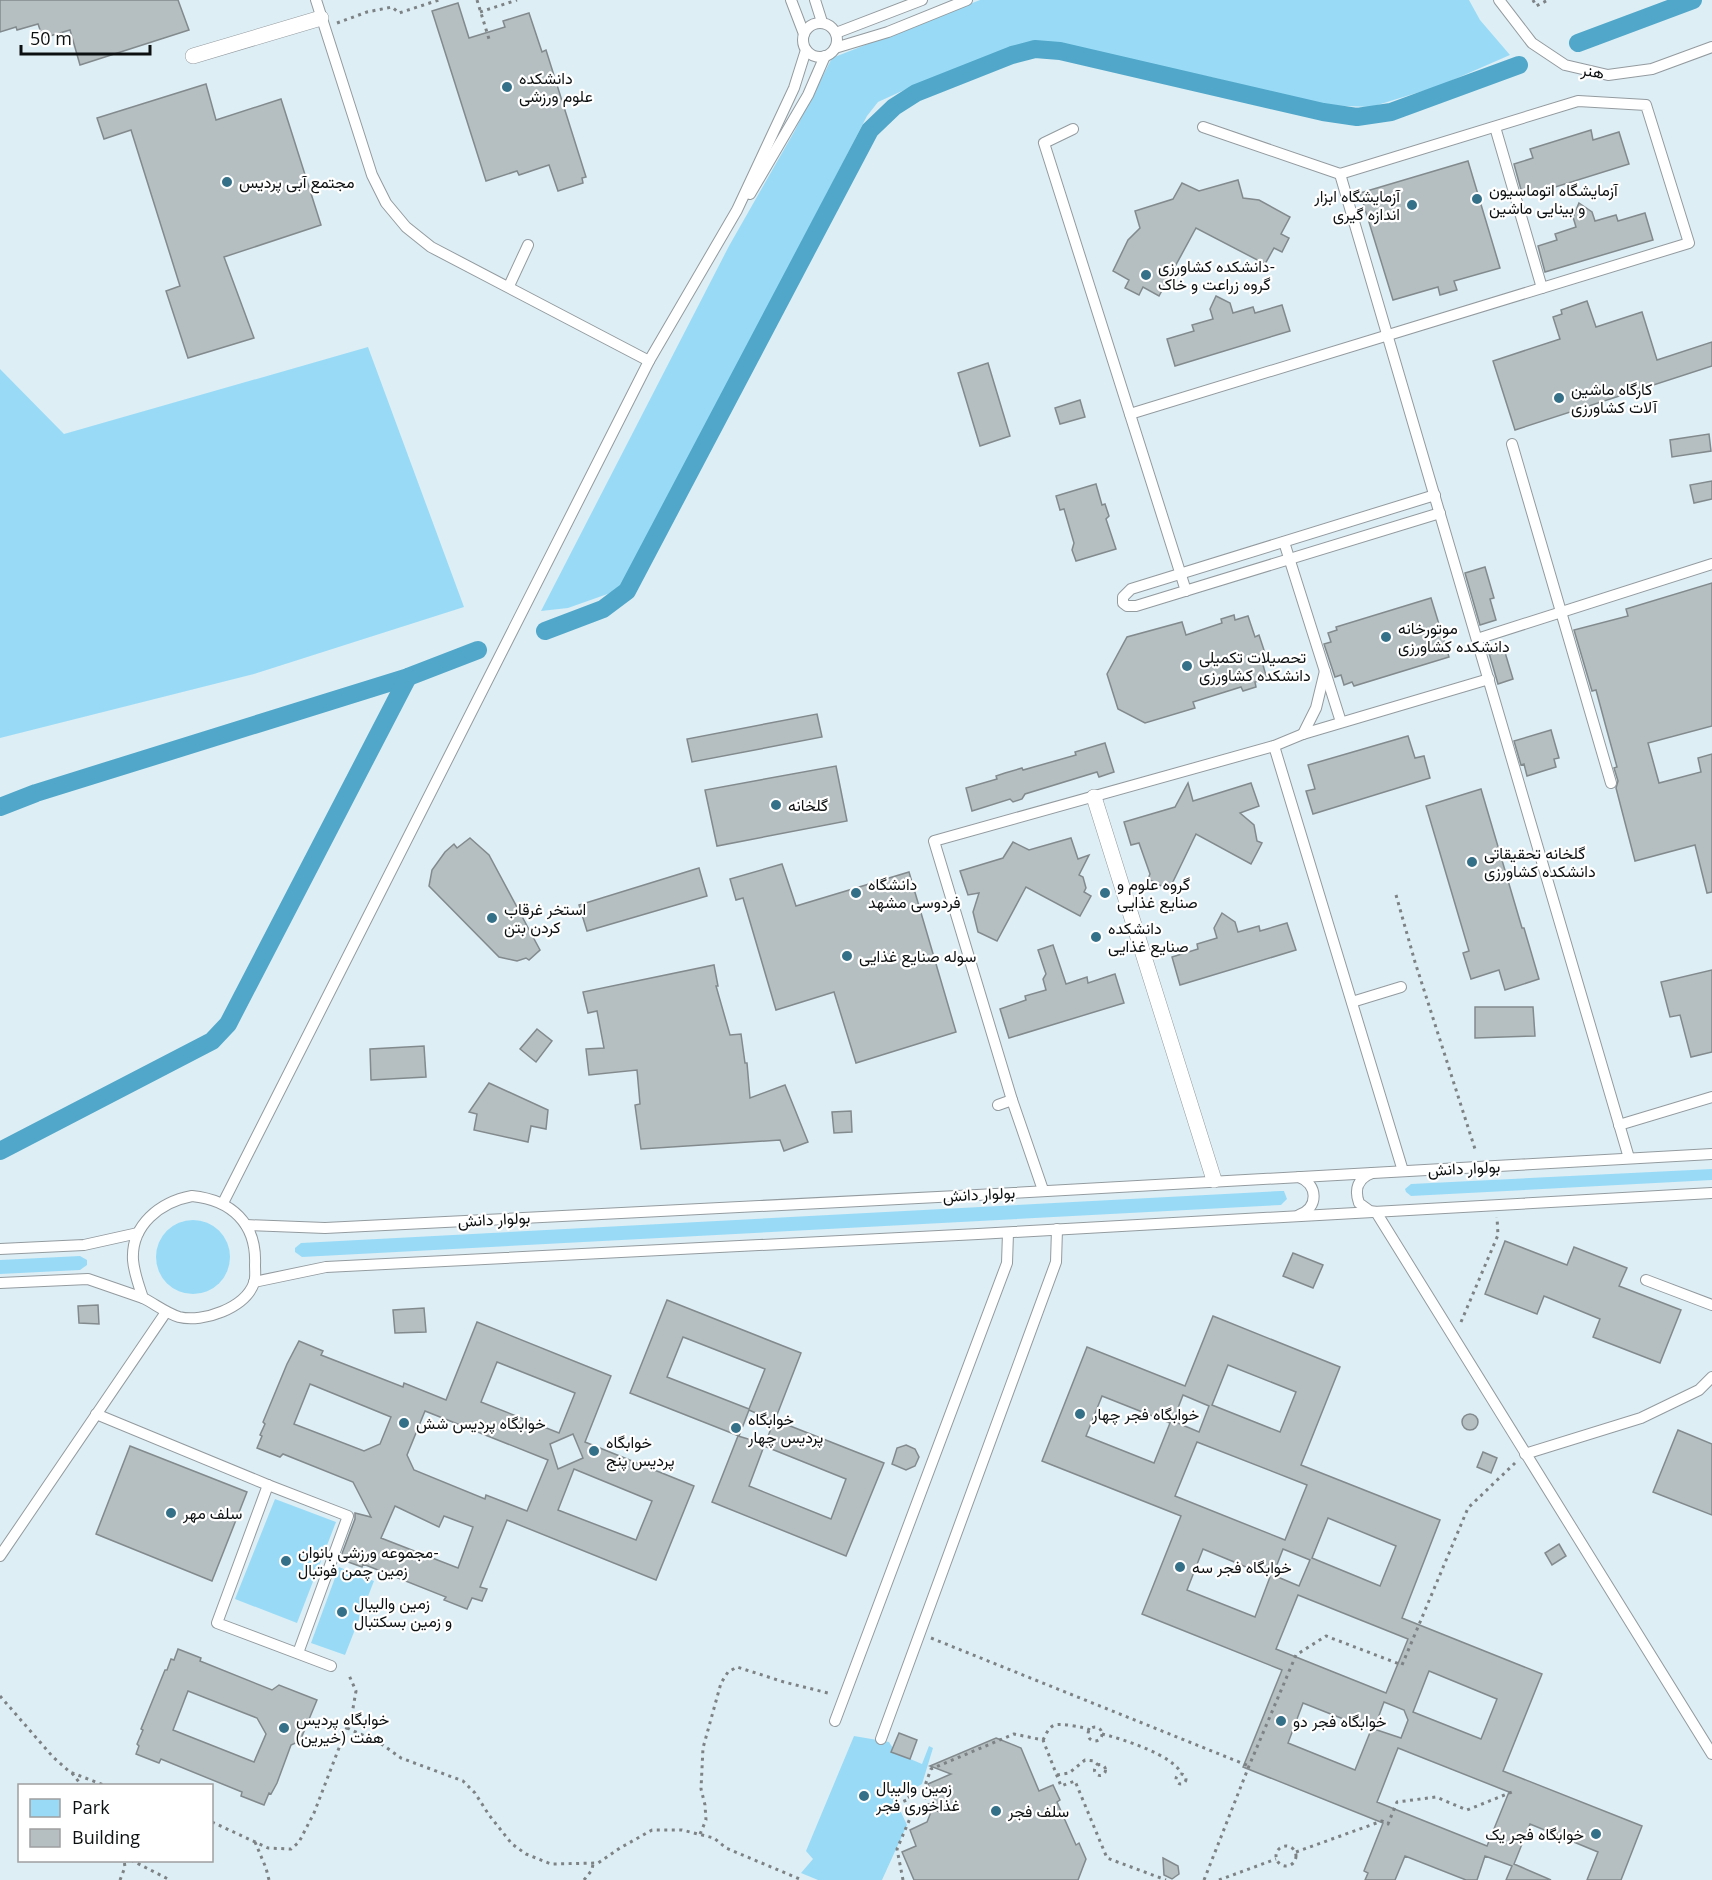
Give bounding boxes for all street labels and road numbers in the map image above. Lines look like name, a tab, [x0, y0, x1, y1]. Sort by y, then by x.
street label: هنر	[1579, 58, 1606, 84]
street label: بولوار دانش	[1427, 1155, 1501, 1181]
street label: بولوار دانش	[942, 1181, 1016, 1207]
street label: بولوار دانش	[457, 1206, 531, 1232]

